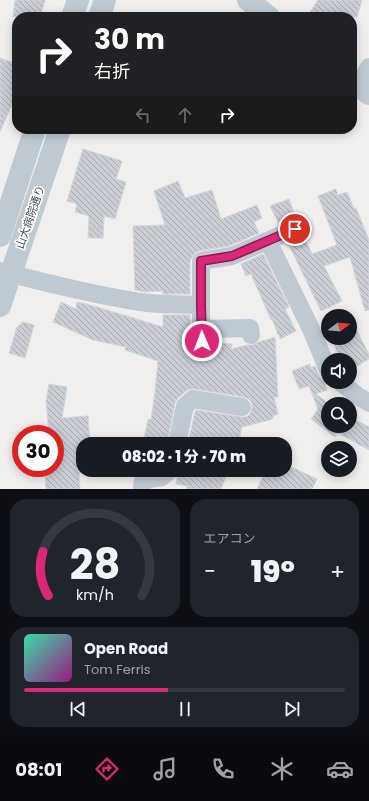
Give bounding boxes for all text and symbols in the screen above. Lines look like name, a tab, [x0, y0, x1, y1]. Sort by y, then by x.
text: 30 m	[94, 20, 165, 59]
icon: right	[28, 28, 80, 80]
text: 右折	[94, 59, 130, 84]
icon: left	[132, 104, 154, 126]
icon: ahead	[174, 104, 196, 126]
icon: right	[216, 104, 238, 126]
street label: 山大病院通り	[12, 183, 48, 251]
pin	[278, 212, 312, 246]
icon: arrive	[284, 218, 306, 240]
north arrow	[321, 309, 357, 345]
map controls	[321, 309, 357, 477]
position arrow	[181, 320, 223, 362]
button: sound	[321, 353, 357, 389]
button: search	[321, 397, 357, 433]
speed limit sign: 30	[12, 425, 64, 477]
button: layers	[321, 441, 357, 477]
text: 08:02 · 1 分 · 70 m	[122, 446, 246, 467]
text: エアコン	[204, 529, 256, 548]
text: 28	[69, 535, 120, 594]
text: 19°	[251, 550, 295, 593]
text: −	[204, 556, 216, 587]
text: +	[330, 556, 345, 587]
text: km/h	[76, 585, 114, 605]
text: Open Road	[84, 638, 168, 659]
text: Tom Ferris	[84, 660, 151, 679]
icon: previous	[67, 698, 89, 720]
icon: pause	[174, 698, 196, 720]
icon: next	[281, 698, 303, 720]
icon: directions	[93, 755, 121, 783]
icon: music	[151, 755, 179, 783]
icon: phone	[209, 755, 237, 783]
icon: climate	[268, 755, 296, 783]
icon: car	[326, 755, 354, 783]
text: 08:01	[15, 757, 62, 782]

